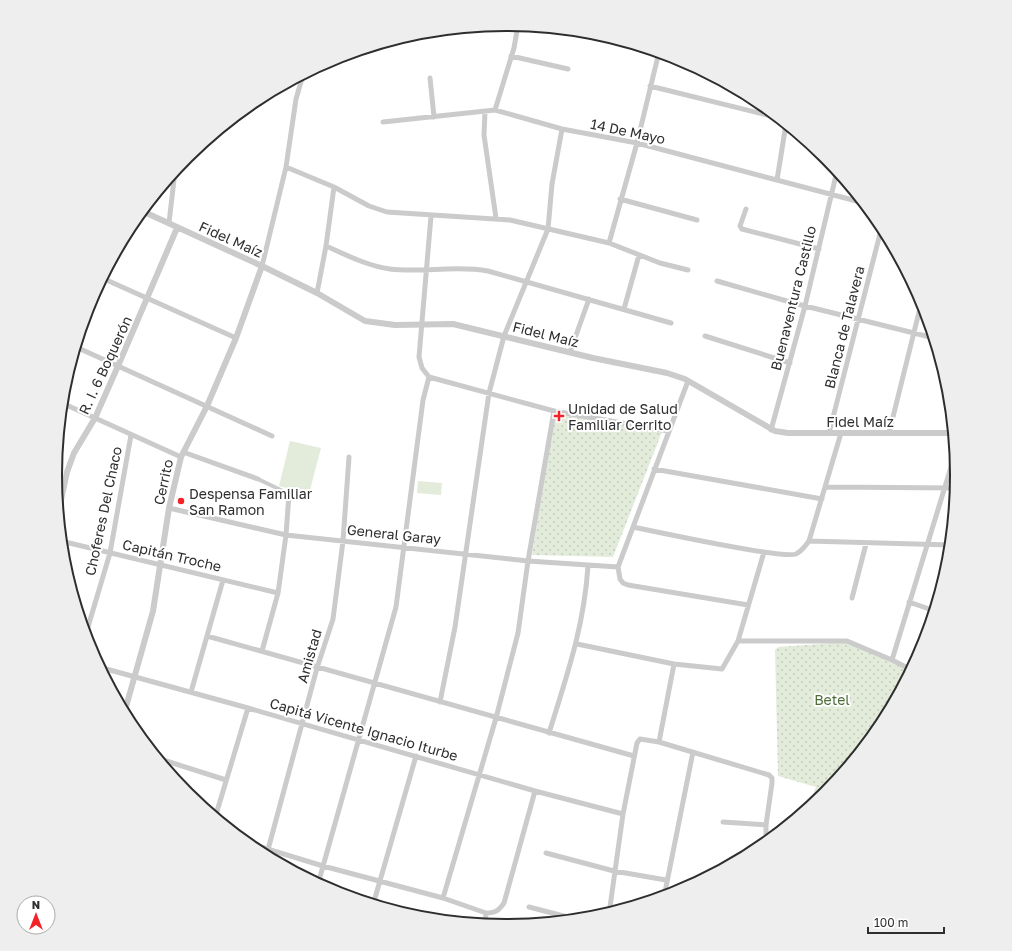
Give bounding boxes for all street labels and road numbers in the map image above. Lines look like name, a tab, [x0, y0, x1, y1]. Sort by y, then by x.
street label: 14 De Mayo	[589, 115, 667, 147]
street label: Fidel Maíz	[197, 217, 265, 261]
street label: Buenaventura Castillo	[767, 224, 819, 372]
street label: Blanca de Talavera	[821, 264, 867, 390]
street label: R. I. 6 Boquerón	[75, 313, 135, 417]
street label: Fidel Maíz	[511, 318, 581, 350]
street label: Fidel Maíz	[826, 413, 894, 430]
street label: Choferes Del Chaco	[81, 445, 125, 577]
street label: Cerrito	[150, 458, 176, 506]
street label: General Garay	[346, 521, 442, 547]
street label: Capitán Troche	[121, 535, 223, 575]
street label: Amistad	[293, 627, 325, 685]
street label: Capitá Vicente Ignacio Iturbe	[268, 694, 460, 764]

